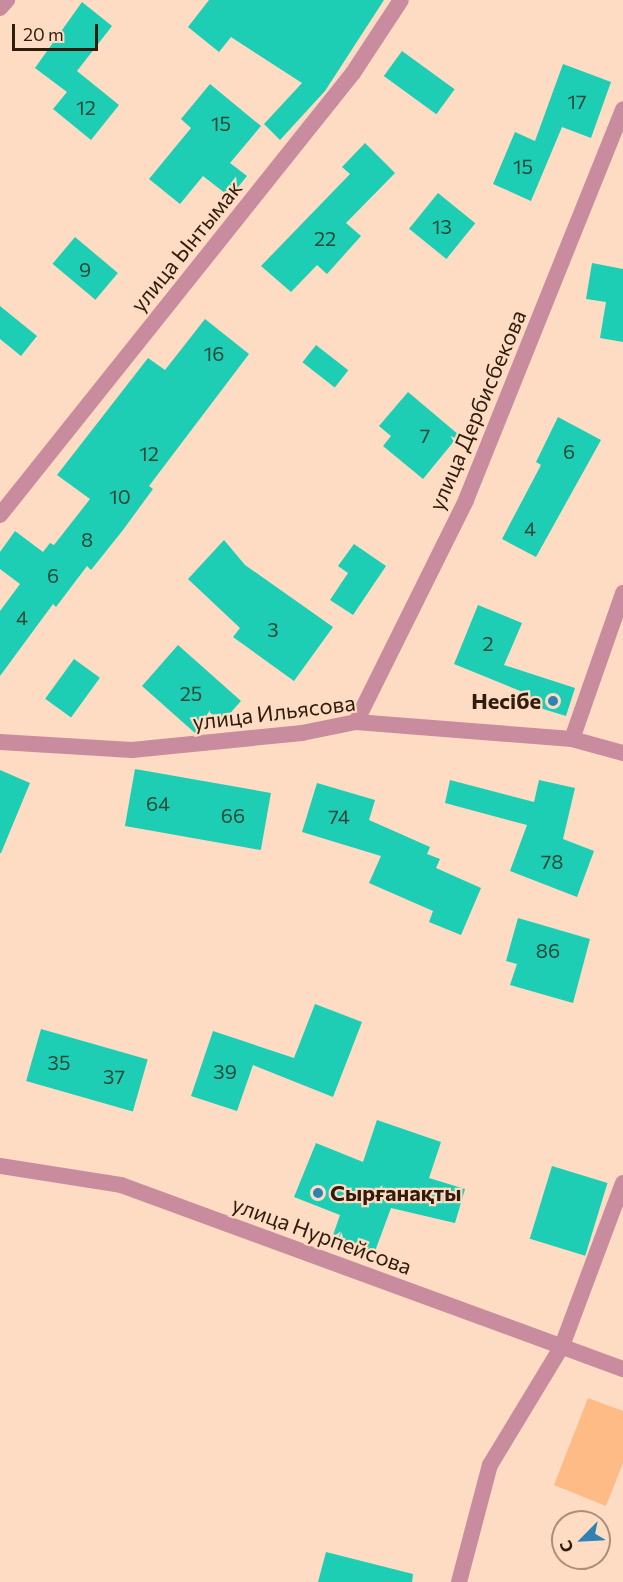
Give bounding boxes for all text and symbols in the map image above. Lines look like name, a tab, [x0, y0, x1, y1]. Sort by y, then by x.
scale bar	[15, 12, 100, 50]
text: 20 m	[23, 23, 64, 45]
house number: 17	[567, 89, 587, 113]
house number: 12	[76, 95, 96, 119]
house number: 15	[211, 111, 231, 135]
house number: 15	[513, 154, 533, 178]
street label: улица Ынтымак	[125, 175, 247, 317]
house number: 13	[432, 214, 452, 238]
house number: 22	[314, 226, 336, 250]
house number: 9	[79, 257, 91, 281]
street label: улица Дербисбекова	[423, 306, 531, 514]
house number: 16	[204, 341, 224, 365]
house number: 7	[420, 423, 430, 447]
house number: 6	[563, 439, 575, 463]
house number: 12	[139, 441, 159, 465]
house number: 10	[109, 484, 131, 508]
house number: 4	[524, 516, 536, 540]
house number: 8	[81, 527, 93, 551]
house number: 6	[47, 563, 59, 587]
house number: 4	[16, 605, 28, 629]
house number: 3	[267, 617, 279, 641]
house number: 2	[482, 631, 494, 655]
house number: 25	[180, 681, 202, 705]
place label: Несібе	[471, 688, 541, 714]
street label: улица Ильясова	[191, 689, 357, 735]
marker: Несібе	[546, 694, 560, 708]
house number: 64	[146, 791, 170, 815]
house number: 66	[221, 803, 245, 827]
house number: 74	[328, 804, 350, 828]
house number: 78	[541, 849, 563, 873]
house number: 86	[536, 938, 560, 962]
house number: 35	[48, 1050, 70, 1074]
house number: 39	[213, 1059, 237, 1083]
house number: 37	[103, 1064, 125, 1088]
place label: Сырғанақты	[330, 1180, 461, 1206]
marker: Сырғанақты	[311, 1186, 325, 1200]
street label: улица Нурпейсова	[229, 1190, 415, 1280]
north arrow	[551, 1510, 611, 1570]
text: С	[555, 1538, 577, 1556]

